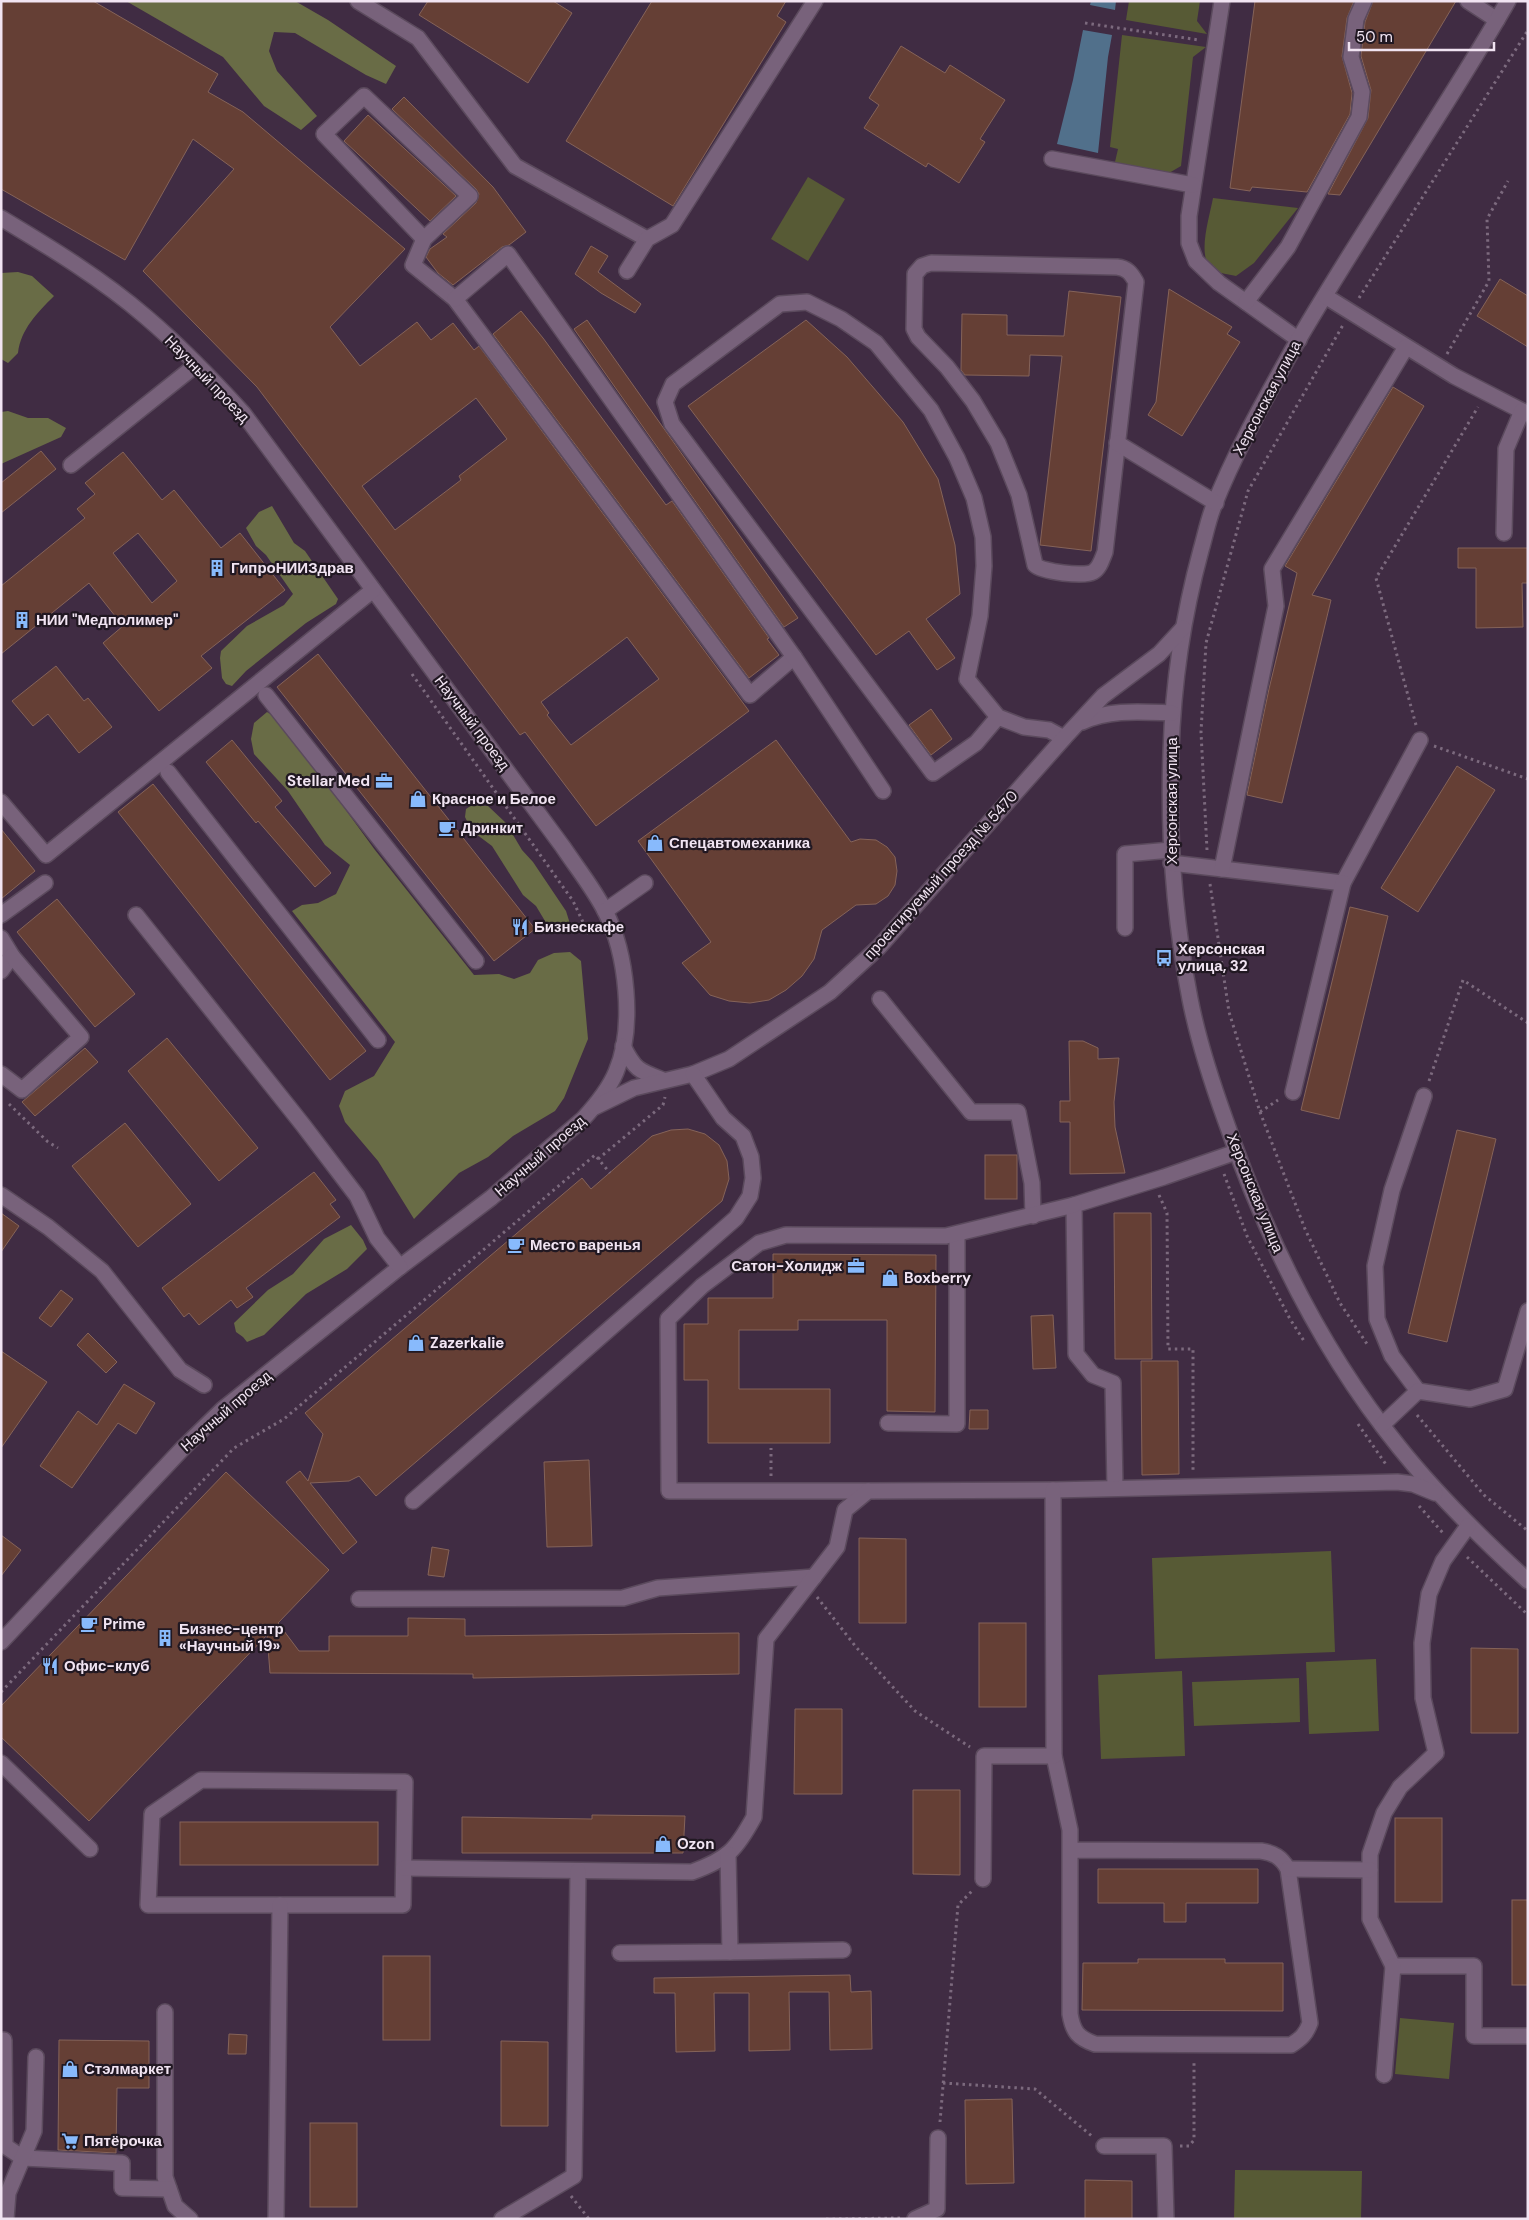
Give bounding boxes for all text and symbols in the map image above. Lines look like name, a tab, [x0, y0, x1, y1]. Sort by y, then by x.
scale bar	[1349, 20, 1494, 52]
text: 50 m	[1356, 27, 1393, 47]
street label: Научный проезд	[160, 331, 254, 427]
street label: Херсонская улица	[1228, 337, 1306, 459]
building icon: ГипроНИИЗдрав	[207, 558, 227, 578]
place label: ГипроНИИЗдрав	[231, 558, 354, 578]
building icon: НИИ "Медполимер"	[12, 610, 32, 630]
place label: НИИ "Медполимер"	[36, 610, 179, 630]
street label: Научный проезд	[430, 672, 514, 775]
street label: Херсонская улица	[1162, 737, 1182, 865]
place label: Stellar Med	[287, 771, 370, 791]
office icon: Stellar Med	[374, 771, 394, 791]
street label: проектируемый проезд № 5470	[860, 786, 1022, 964]
shop icon: Красное и Белое	[408, 789, 428, 809]
place label: Красное и Белое	[432, 789, 556, 809]
cafe icon: Дринкит	[437, 818, 457, 838]
place label: Дринкит	[461, 818, 523, 838]
shop icon: Спецавтомеханика	[645, 833, 665, 853]
place label: Спецавтомеханика	[669, 833, 811, 853]
restaurant icon: Бизнескафе	[510, 917, 530, 937]
place label: Бизнескафе	[534, 917, 624, 937]
place label: Херсонская улица, 32	[1178, 939, 1265, 976]
bus stop icon: Херсонская улица, 32	[1154, 948, 1174, 968]
street label: Научный проезд	[490, 1111, 590, 1201]
street label: Херсонская улица	[1222, 1130, 1288, 1256]
cafe icon: Место варенья	[506, 1235, 526, 1255]
place label: Место варенья	[530, 1235, 641, 1255]
place label: Сатон-Холидж	[731, 1256, 842, 1276]
office icon: Сатон-Холидж	[846, 1256, 866, 1276]
shop icon: Boxberry	[880, 1268, 900, 1288]
place label: Boxberry	[904, 1268, 971, 1288]
shop icon: Zazerkalie	[406, 1333, 426, 1353]
place label: Zazerkalie	[430, 1333, 504, 1353]
street label: Научный проезд	[176, 1366, 276, 1456]
cafe icon: Prime	[79, 1614, 99, 1634]
place label: Prime	[103, 1614, 146, 1634]
place label: Бизнес-центр «Научный 19»	[179, 1619, 284, 1656]
building icon: Бизнес-центр «Научный 19»	[155, 1628, 175, 1648]
restaurant icon: Офис-клуб	[40, 1656, 60, 1676]
place label: Офис-клуб	[64, 1656, 150, 1676]
shop icon: Ozon	[653, 1834, 673, 1854]
place label: Ozon	[677, 1834, 715, 1854]
shop icon: Стэлмаркет	[60, 2059, 80, 2079]
place label: Стэлмаркет	[84, 2059, 171, 2079]
supermarket icon: Пятёрочка	[60, 2131, 80, 2151]
place label: Пятёрочка	[84, 2131, 162, 2151]

